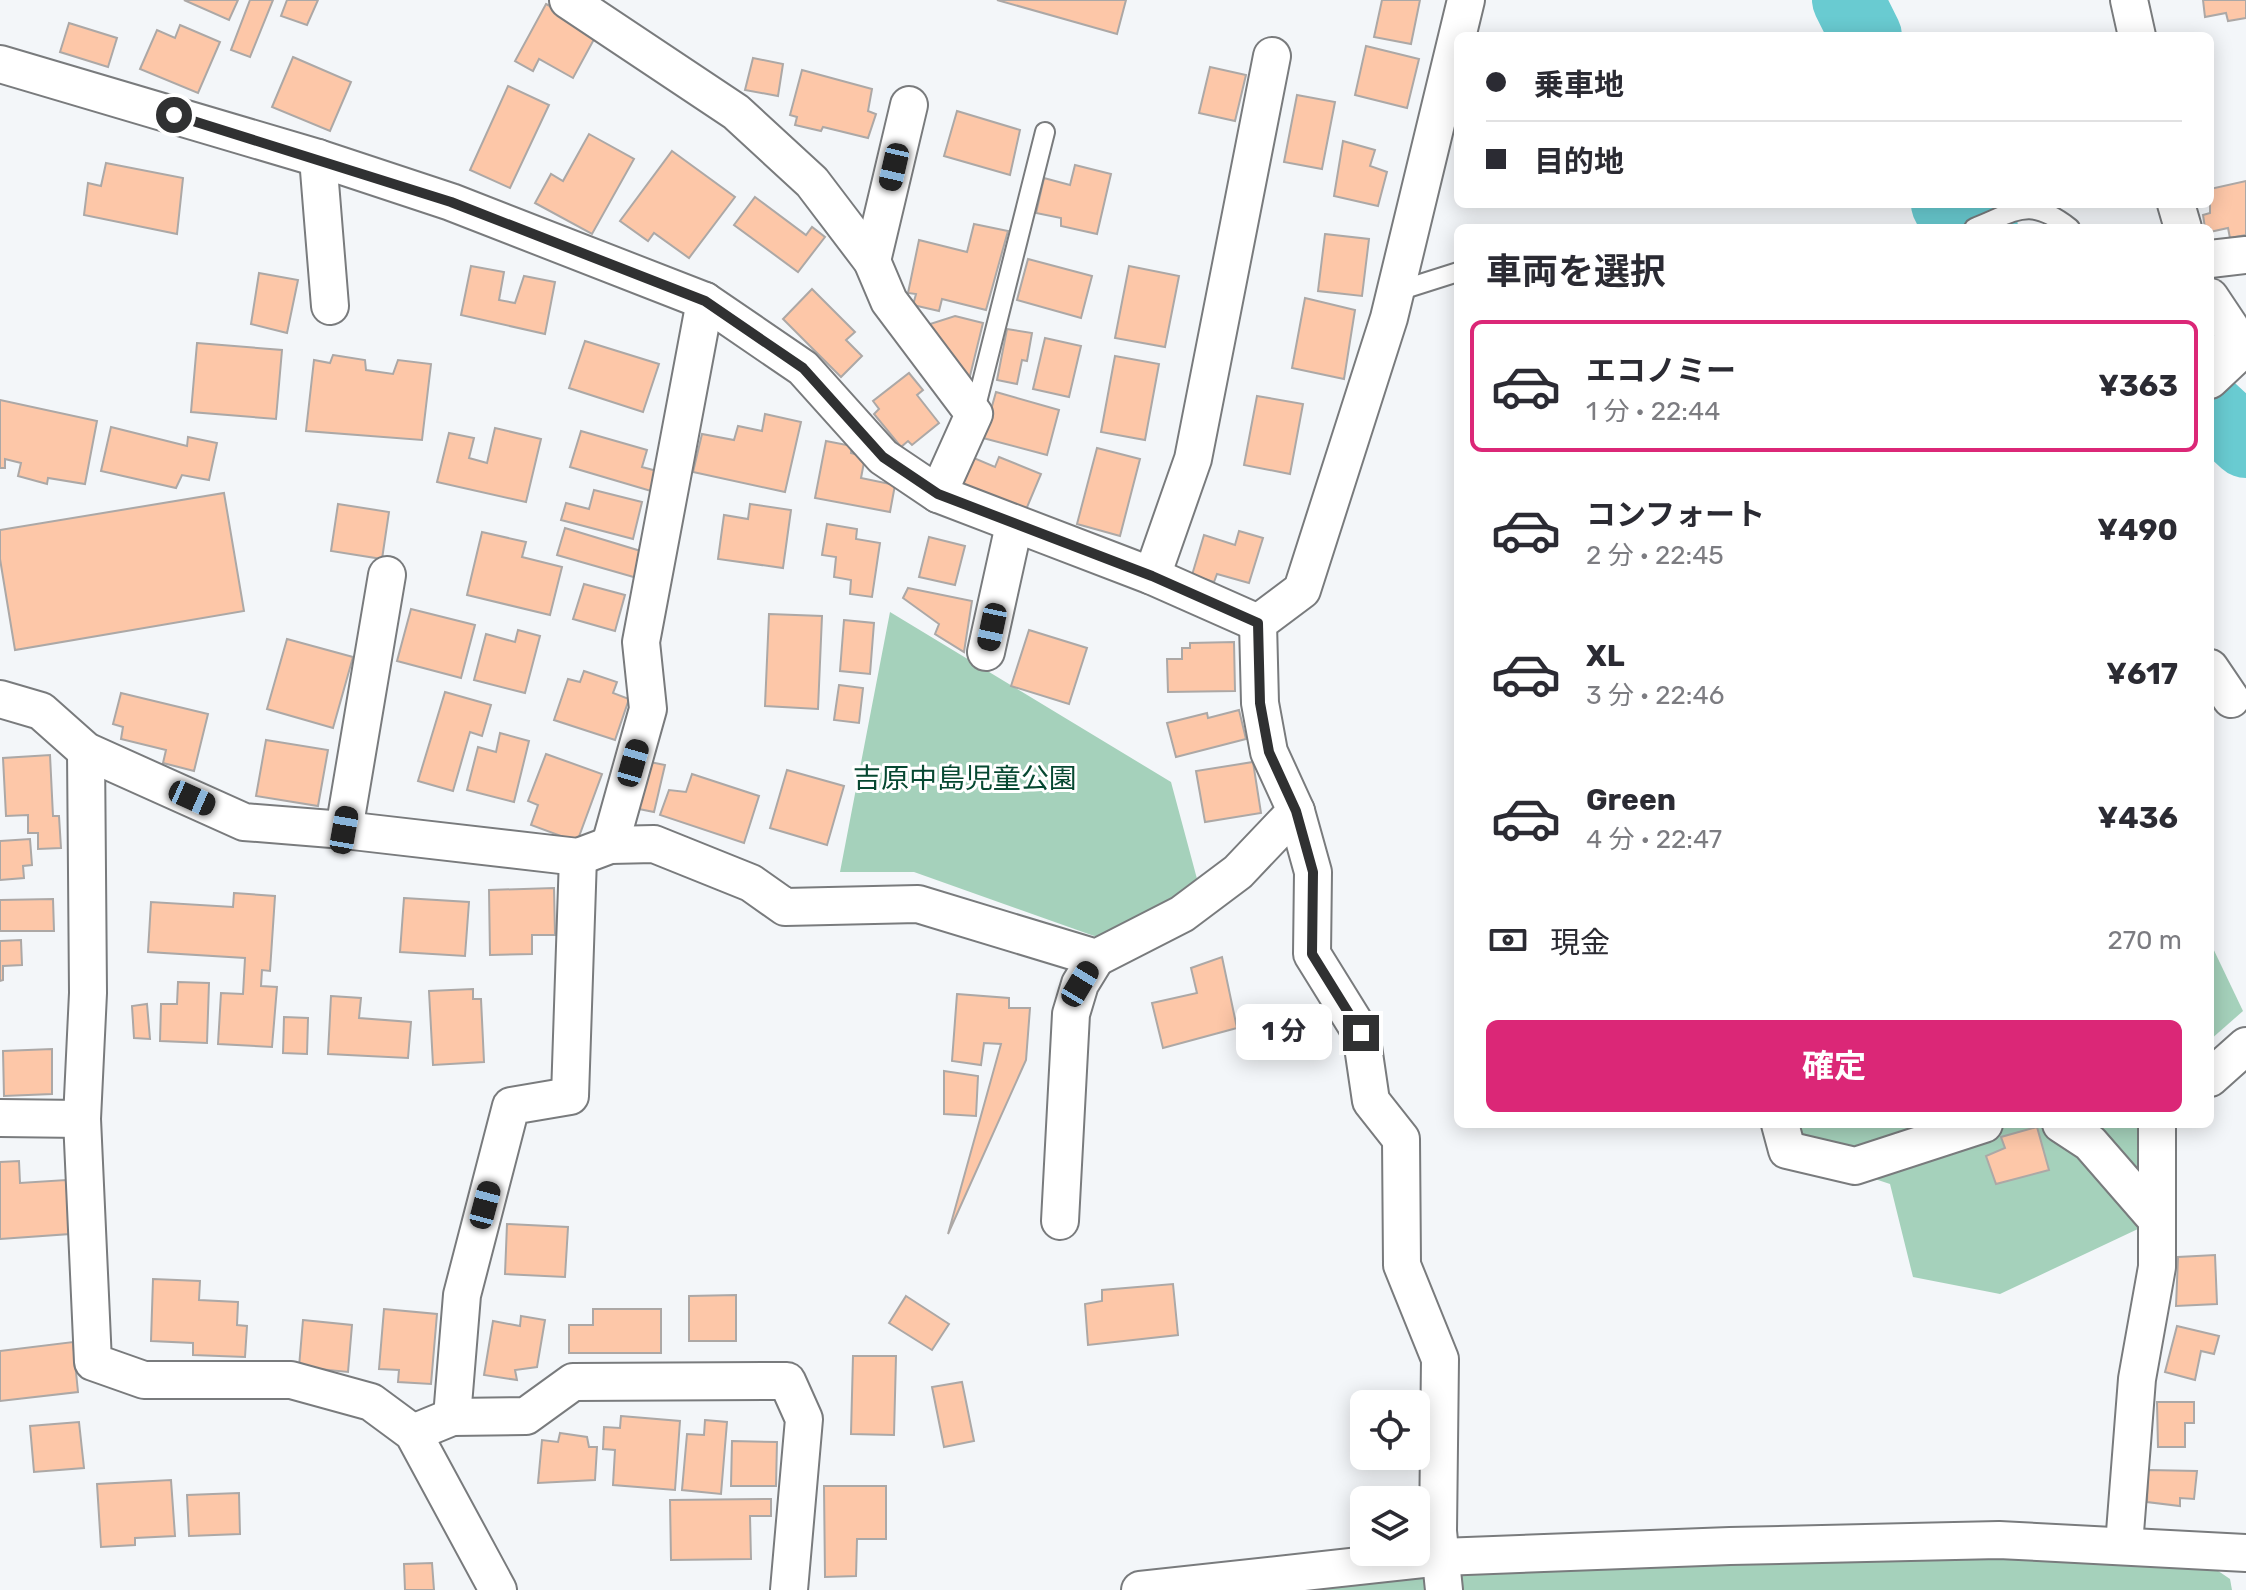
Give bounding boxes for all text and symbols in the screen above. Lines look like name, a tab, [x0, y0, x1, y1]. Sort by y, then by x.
text: 乗車地	[1534, 67, 1624, 103]
route start	[156, 97, 192, 133]
car	[877, 141, 911, 193]
text: 目的地	[1534, 144, 1624, 180]
text: 車両を選択	[1486, 250, 1666, 293]
icon: car	[1490, 350, 1562, 422]
text: エコノミー	[1586, 353, 1736, 389]
text: ¥363	[2098, 368, 2178, 404]
text: 1 分 · 22:44	[1586, 396, 1720, 427]
icon: car	[1490, 494, 1562, 566]
text: コンフォート	[1586, 497, 1765, 533]
text: ¥490	[2097, 512, 2178, 548]
text: 2 分 · 22:45	[1586, 540, 1724, 571]
car	[975, 601, 1009, 653]
icon: car	[1490, 638, 1562, 710]
text: XL	[1586, 638, 1625, 674]
text: ¥617	[2106, 656, 2178, 692]
text: 3 分 · 22:46	[1586, 680, 1724, 711]
car	[615, 737, 651, 789]
park label: 吉原中島児童公園	[853, 762, 1077, 795]
car	[165, 777, 219, 819]
icon: car	[1490, 782, 1562, 854]
text: Green	[1586, 782, 1676, 818]
text: ¥436	[2098, 800, 2178, 836]
car	[328, 804, 360, 856]
text: 4 分 · 22:47	[1586, 824, 1722, 855]
icon: cash	[1486, 918, 1530, 962]
text: 現金	[1550, 925, 1610, 961]
text: 270 m	[2107, 925, 2182, 956]
car	[1057, 957, 1103, 1011]
callout: 1 分	[1237, 1005, 1333, 1061]
route end	[1343, 1015, 1379, 1051]
text: 1 分	[1262, 1016, 1306, 1047]
button: 確定	[1486, 1020, 2182, 1112]
car	[467, 1179, 503, 1231]
map controls	[1350, 1390, 1430, 1566]
button: locate	[1350, 1390, 1430, 1470]
button: layers	[1350, 1486, 1430, 1566]

